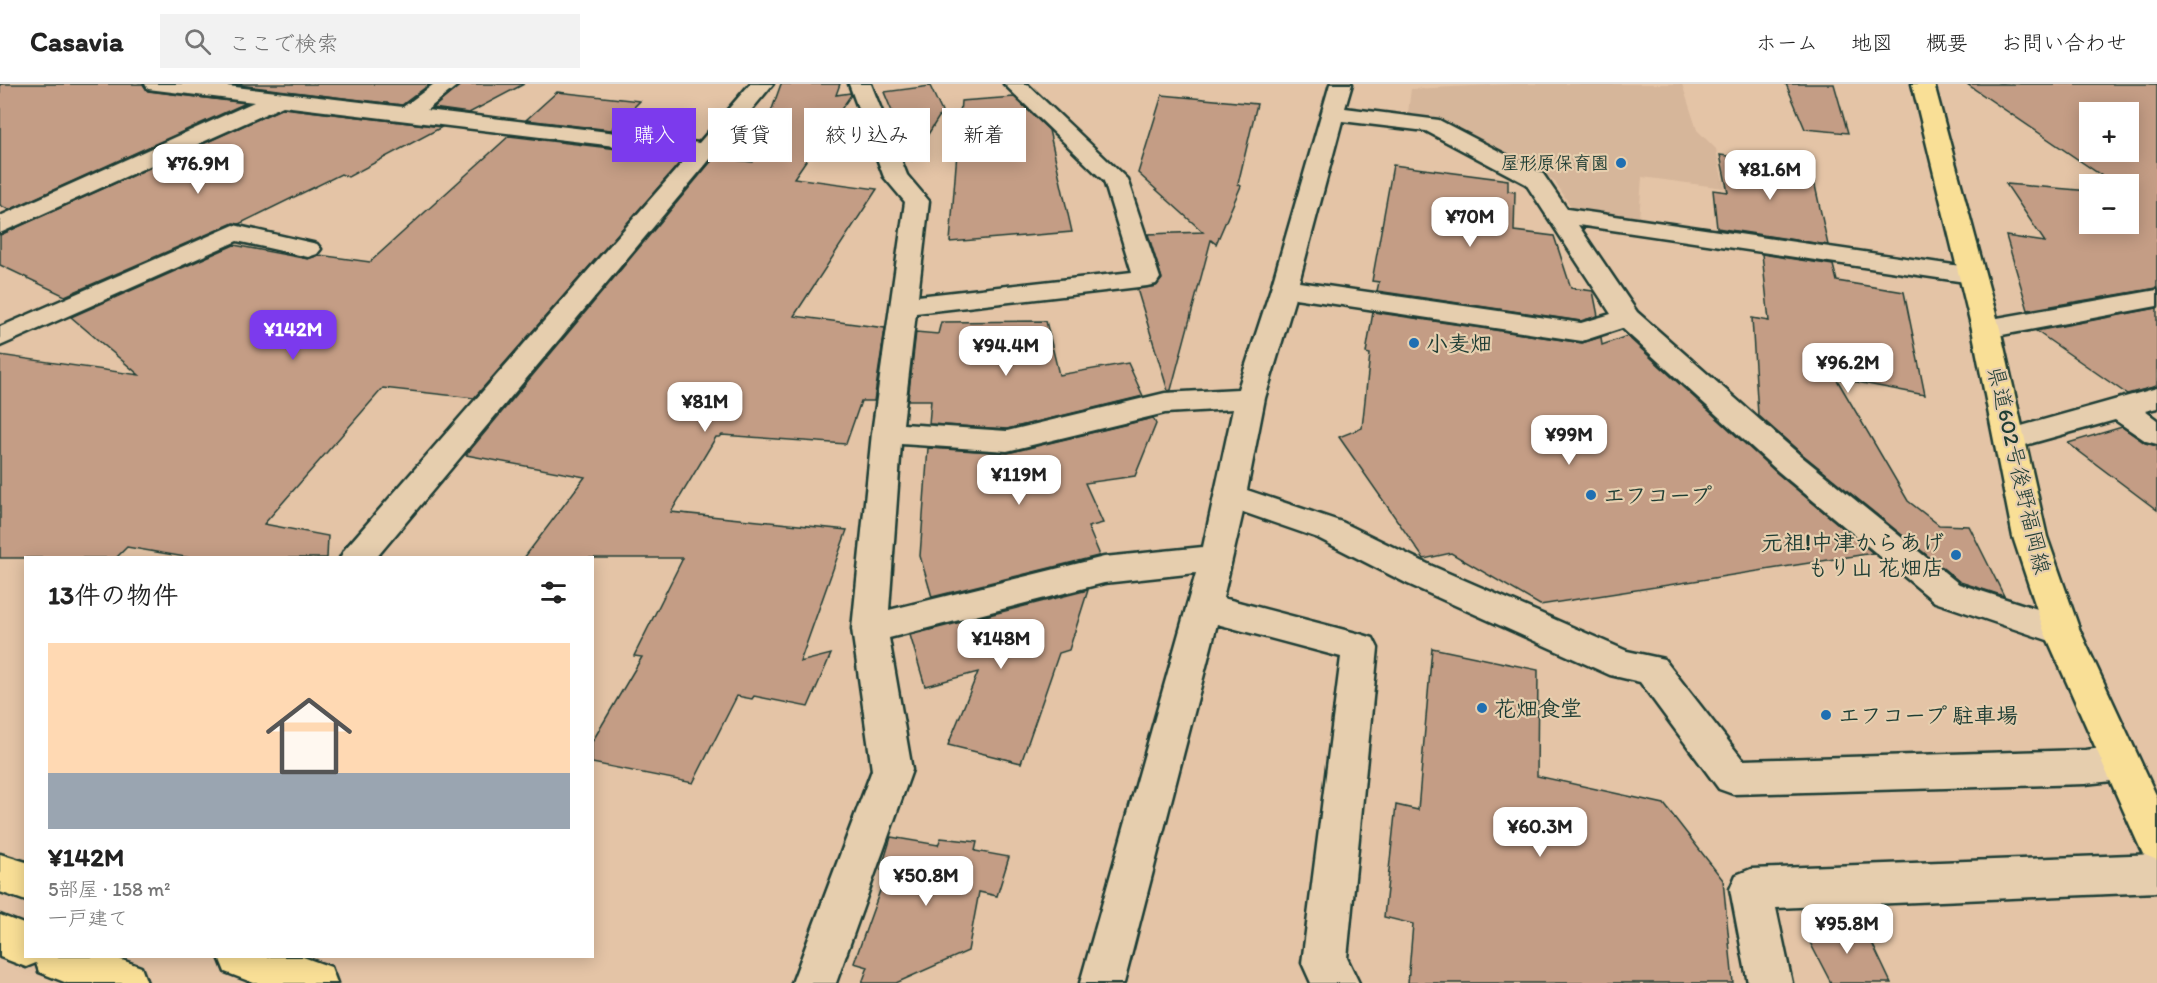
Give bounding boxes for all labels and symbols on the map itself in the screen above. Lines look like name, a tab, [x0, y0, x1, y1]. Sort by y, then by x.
pin: ¥76.9M	[149, 144, 247, 195]
pin: ¥81.6M	[1721, 150, 1819, 201]
place label: 屋形原保育園	[1501, 152, 1609, 174]
marker: 屋形原保育園	[1614, 156, 1628, 170]
pin: ¥70M	[1434, 197, 1506, 248]
pin: ¥142M	[251, 310, 335, 361]
pin: ¥94.4M	[957, 326, 1055, 377]
place label: 小麦畑	[1426, 330, 1492, 357]
marker: 小麦畑	[1407, 336, 1421, 350]
pin: ¥96.2M	[1799, 343, 1897, 394]
street label: 県道602号後野福岡線	[1982, 363, 2056, 577]
pin: ¥81M	[669, 382, 741, 433]
pin: ¥99M	[1533, 415, 1605, 466]
pin: ¥119M	[977, 455, 1061, 506]
place label: エフコープ	[1603, 482, 1712, 509]
marker: エフコープ	[1584, 488, 1598, 502]
place label: 元祖!中津からあげ もり山 花畑店	[1761, 529, 1944, 581]
marker: 元祖!中津からあげ もり山 花畑店	[1949, 548, 1963, 562]
pin: ¥148M	[959, 619, 1043, 670]
place label: 花畑食堂	[1494, 695, 1582, 722]
marker: 花畑食堂	[1475, 701, 1489, 715]
place label: エフコープ 駐車場	[1838, 702, 2018, 729]
marker: エフコープ 駐車場	[1819, 708, 1833, 722]
pin: ¥60.3M	[1491, 807, 1589, 858]
pin: ¥50.8M	[877, 856, 975, 907]
pin: ¥95.8M	[1798, 904, 1896, 955]

